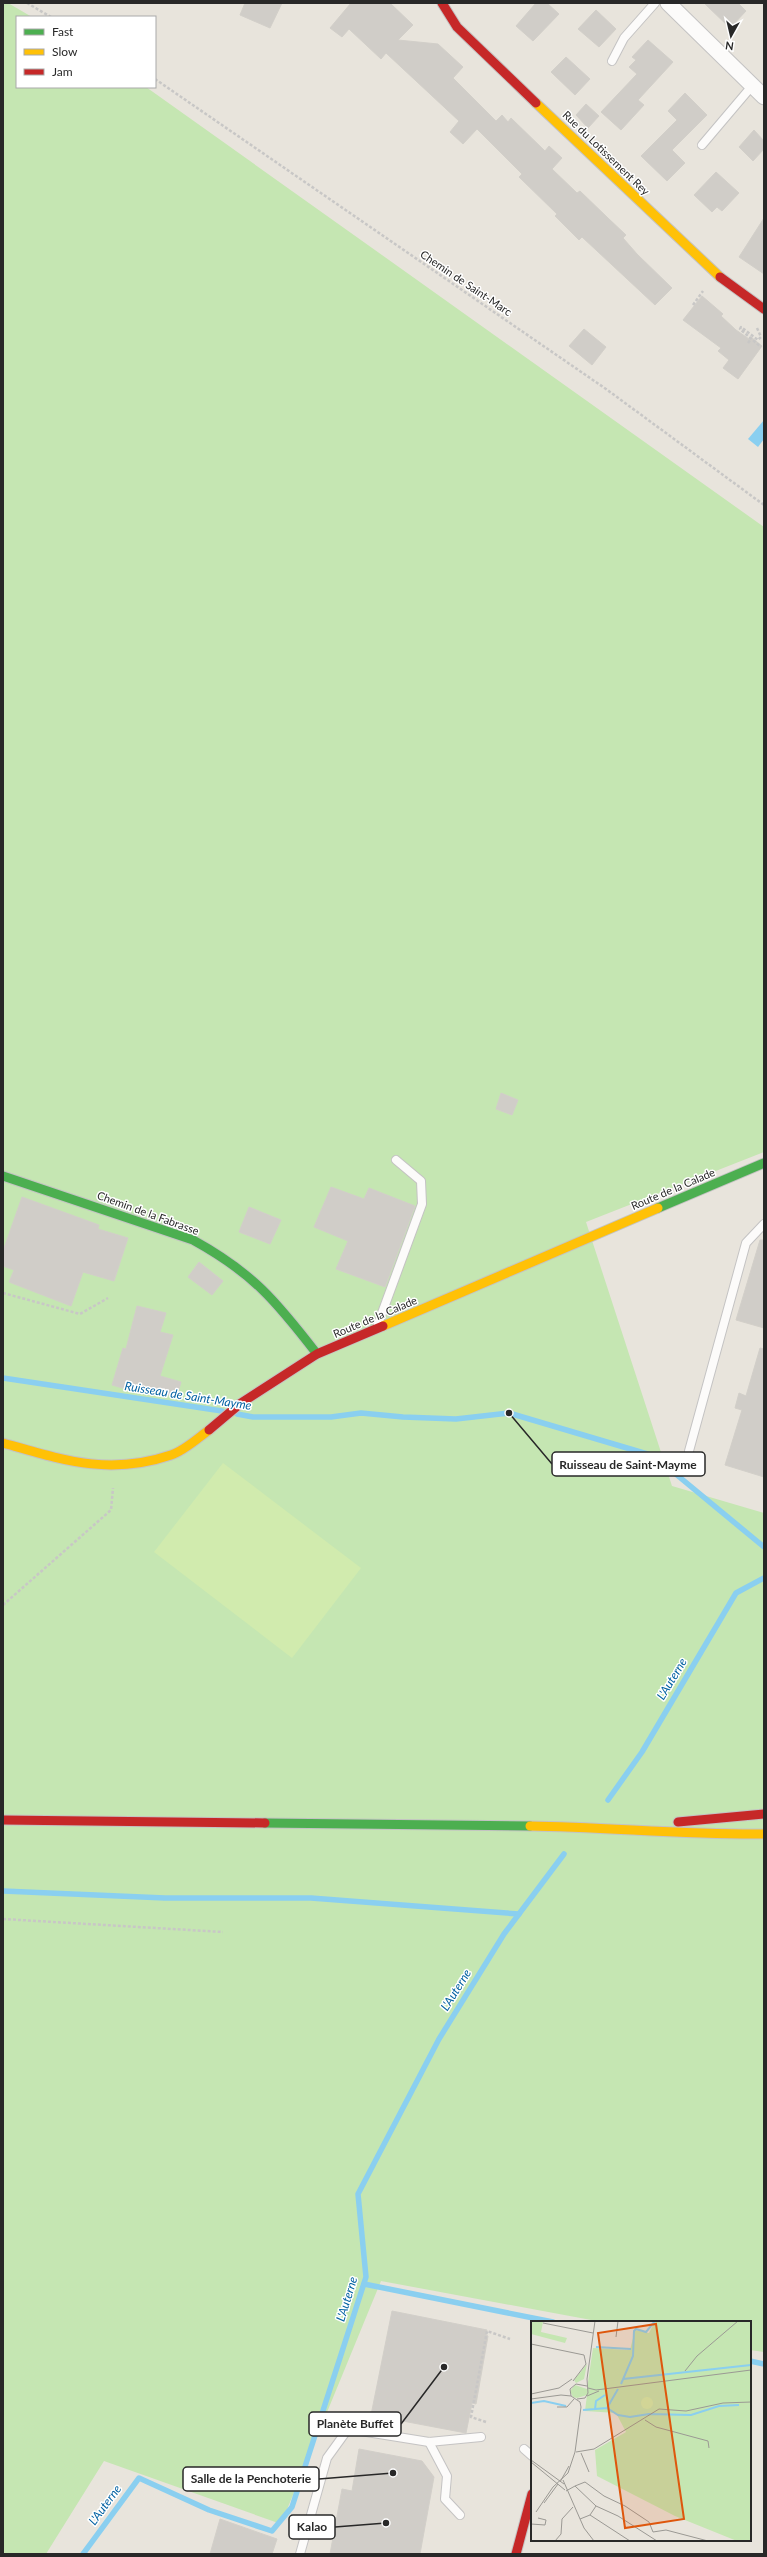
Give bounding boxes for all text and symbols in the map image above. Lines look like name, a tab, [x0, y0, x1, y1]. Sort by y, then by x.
legend	[16, 16, 156, 88]
north arrow	[711, 16, 751, 56]
text: Fast	[52, 24, 74, 39]
text: N	[724, 39, 735, 53]
text: Slow	[52, 44, 78, 59]
text: Jam	[52, 64, 73, 79]
street label: Rue du Lotissement Rey	[560, 108, 653, 198]
street label: Chemin de Saint-Marc	[418, 247, 514, 318]
street label: Route de la Calade	[629, 1165, 717, 1212]
street label: Chemin de la Fabrasse	[95, 1188, 201, 1237]
street label: Route de la Calade	[331, 1293, 419, 1340]
water label: Ruisseau de Saint-Mayme	[124, 1378, 253, 1413]
callout: Ruisseau de Saint-Mayme	[552, 1452, 705, 1476]
text: Ruisseau de Saint-Mayme	[559, 1457, 697, 1472]
water label: L'Auterne	[653, 1655, 690, 1702]
water label: L'Auterne	[437, 1966, 474, 2013]
water label: L'Auterne	[333, 2274, 360, 2323]
inset map	[531, 2321, 751, 2541]
callout: Planète Buffet	[309, 2412, 401, 2436]
text: Planète Buffet	[317, 2416, 394, 2431]
callout: Salle de la Penchoterie	[183, 2467, 319, 2491]
text: Salle de la Penchoterie	[191, 2471, 312, 2486]
water label: L'Auterne	[85, 2481, 124, 2528]
callout: Kalao	[289, 2515, 335, 2539]
text: Kalao	[297, 2519, 327, 2534]

